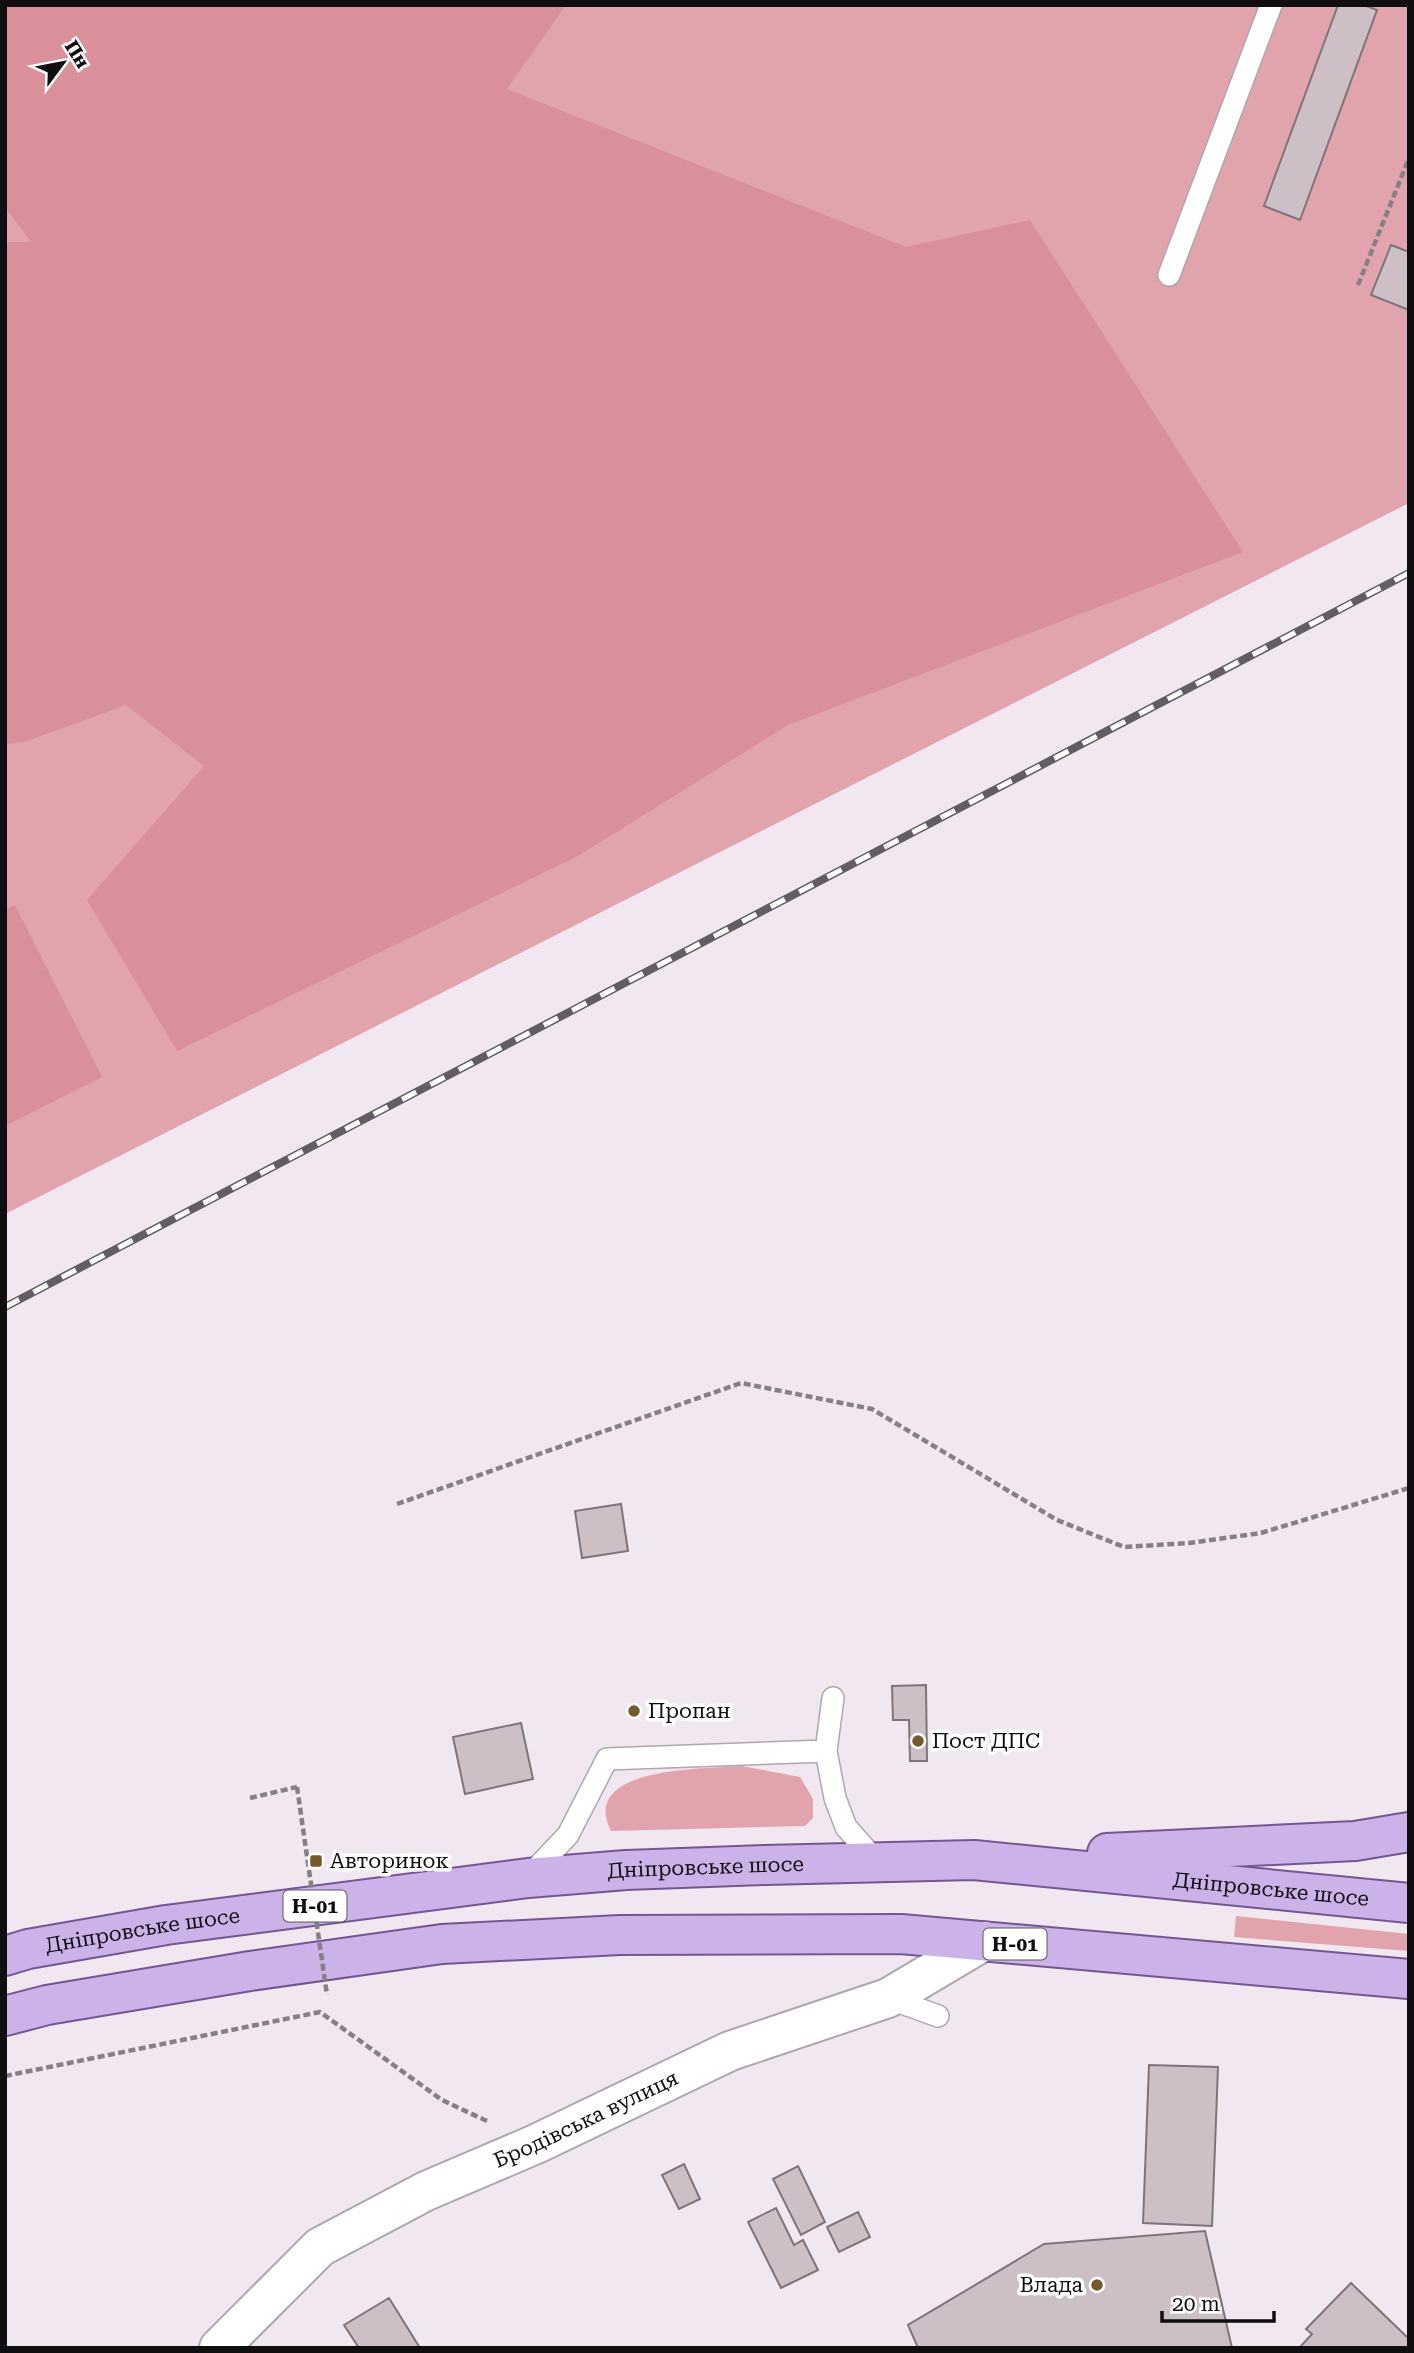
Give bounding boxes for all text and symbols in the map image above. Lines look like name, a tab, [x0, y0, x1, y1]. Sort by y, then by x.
north arrow	[28, 28, 98, 98]
text: Пн	[60, 36, 94, 73]
place label: Пропан	[648, 1699, 730, 1723]
marker: Пропан	[626, 1703, 642, 1719]
place label: Пост ДПС	[932, 1729, 1040, 1753]
marker: Пост ДПС	[910, 1733, 926, 1749]
place label: Авторинок	[330, 1849, 449, 1873]
street label: Дніпровське шосе	[606, 1852, 804, 1883]
marker: Авторинок	[308, 1853, 324, 1869]
street label: Дніпровське шосе	[1172, 1868, 1370, 1911]
road number: Н-01	[284, 1890, 346, 1922]
street label: Дніпровське шосе	[43, 1904, 241, 1958]
road number: Н-01	[984, 1928, 1046, 1960]
street label: Бродівська вулиця	[490, 2066, 682, 2173]
place label: Влада	[1020, 2273, 1084, 2297]
marker: Влада	[1089, 2277, 1105, 2293]
scale bar	[1162, 2280, 1274, 2324]
text: 20 m	[1172, 2292, 1220, 2316]

